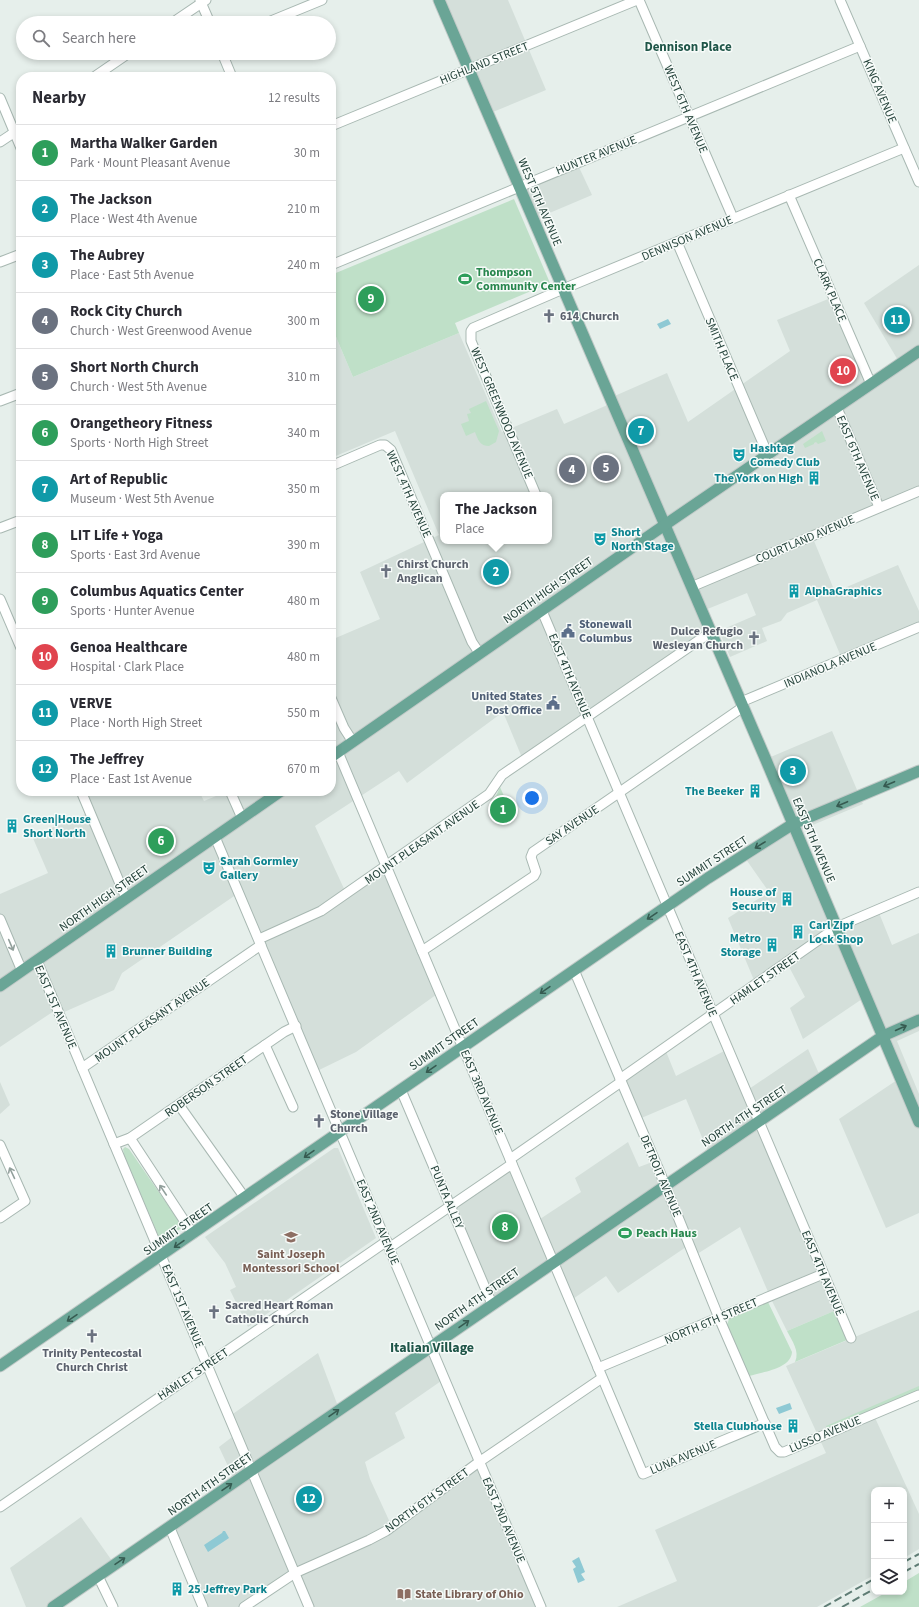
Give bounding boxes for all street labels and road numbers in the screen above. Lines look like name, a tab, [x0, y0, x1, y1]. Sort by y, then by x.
street label: HIGHLAND STREET	[437, 38, 532, 89]
street label: KING AVENUE	[858, 56, 901, 126]
street label: WEST 6TH AVENUE	[659, 63, 712, 156]
street label: HUNTER AVENUE	[553, 131, 639, 179]
street label: WEST 5TH AVENUE	[513, 156, 566, 249]
street label: DENNISON AVENUE	[639, 212, 735, 265]
street label: CLARK PLACE	[809, 256, 851, 325]
street label: SMITH PLACE	[701, 315, 742, 383]
street label: WEST GREENWOOD AVENUE	[466, 345, 537, 481]
street label: EAST 6TH AVENUE	[832, 413, 883, 503]
street label: WEST 4TH AVENUE	[382, 448, 435, 541]
street label: COURTLAND AVENUE	[753, 511, 857, 568]
street label: NORTH HIGH STREET	[500, 553, 597, 628]
street label: EAST 4TH AVENUE	[544, 631, 595, 721]
street label: INDIANOLA AVENUE	[781, 638, 879, 693]
street label: EAST 5TH AVENUE	[788, 795, 839, 885]
street label: MOUNT PLEASANT AVENUE	[361, 796, 483, 889]
street label: SAY AVENUE	[542, 801, 603, 850]
street label: SUMMIT STREET	[673, 832, 752, 891]
street label: NORTH HIGH STREET	[56, 861, 153, 936]
street label: EAST 4TH AVENUE	[670, 929, 721, 1019]
street label: HAMLET STREET	[727, 947, 804, 1009]
street label: EAST 1ST AVENUE	[30, 963, 81, 1052]
street label: MOUNT PLEASANT AVENUE	[91, 974, 213, 1067]
street label: SUMMIT STREET	[406, 1014, 483, 1075]
street label: EAST 3RD AVENUE	[456, 1047, 507, 1137]
street label: ROBERSON STREET	[161, 1051, 252, 1121]
street label: NORTH 4TH STREET	[698, 1081, 791, 1151]
street label: DETROIT AVENUE	[636, 1133, 685, 1220]
street label: PUNTA ALLEY	[426, 1163, 468, 1232]
street label: EAST 2ND AVENUE	[352, 1177, 403, 1268]
street label: SUMMIT STREET	[140, 1199, 217, 1260]
street label: EAST 4TH AVENUE	[797, 1228, 848, 1318]
street label: EAST 1ST AVENUE	[157, 1262, 208, 1351]
street label: NORTH 4TH STREET	[431, 1263, 524, 1335]
street label: NORTH 6TH STREET	[662, 1294, 761, 1349]
street label: HAMLET STREET	[154, 1344, 233, 1405]
street label: LUSSO AVENUE	[787, 1412, 864, 1457]
street label: LUNA AVENUE	[647, 1436, 719, 1479]
street label: NORTH 4TH STREET	[164, 1448, 257, 1520]
street label: NORTH 6TH STREET	[382, 1464, 473, 1537]
street label: EAST 2ND AVENUE	[478, 1475, 529, 1566]

